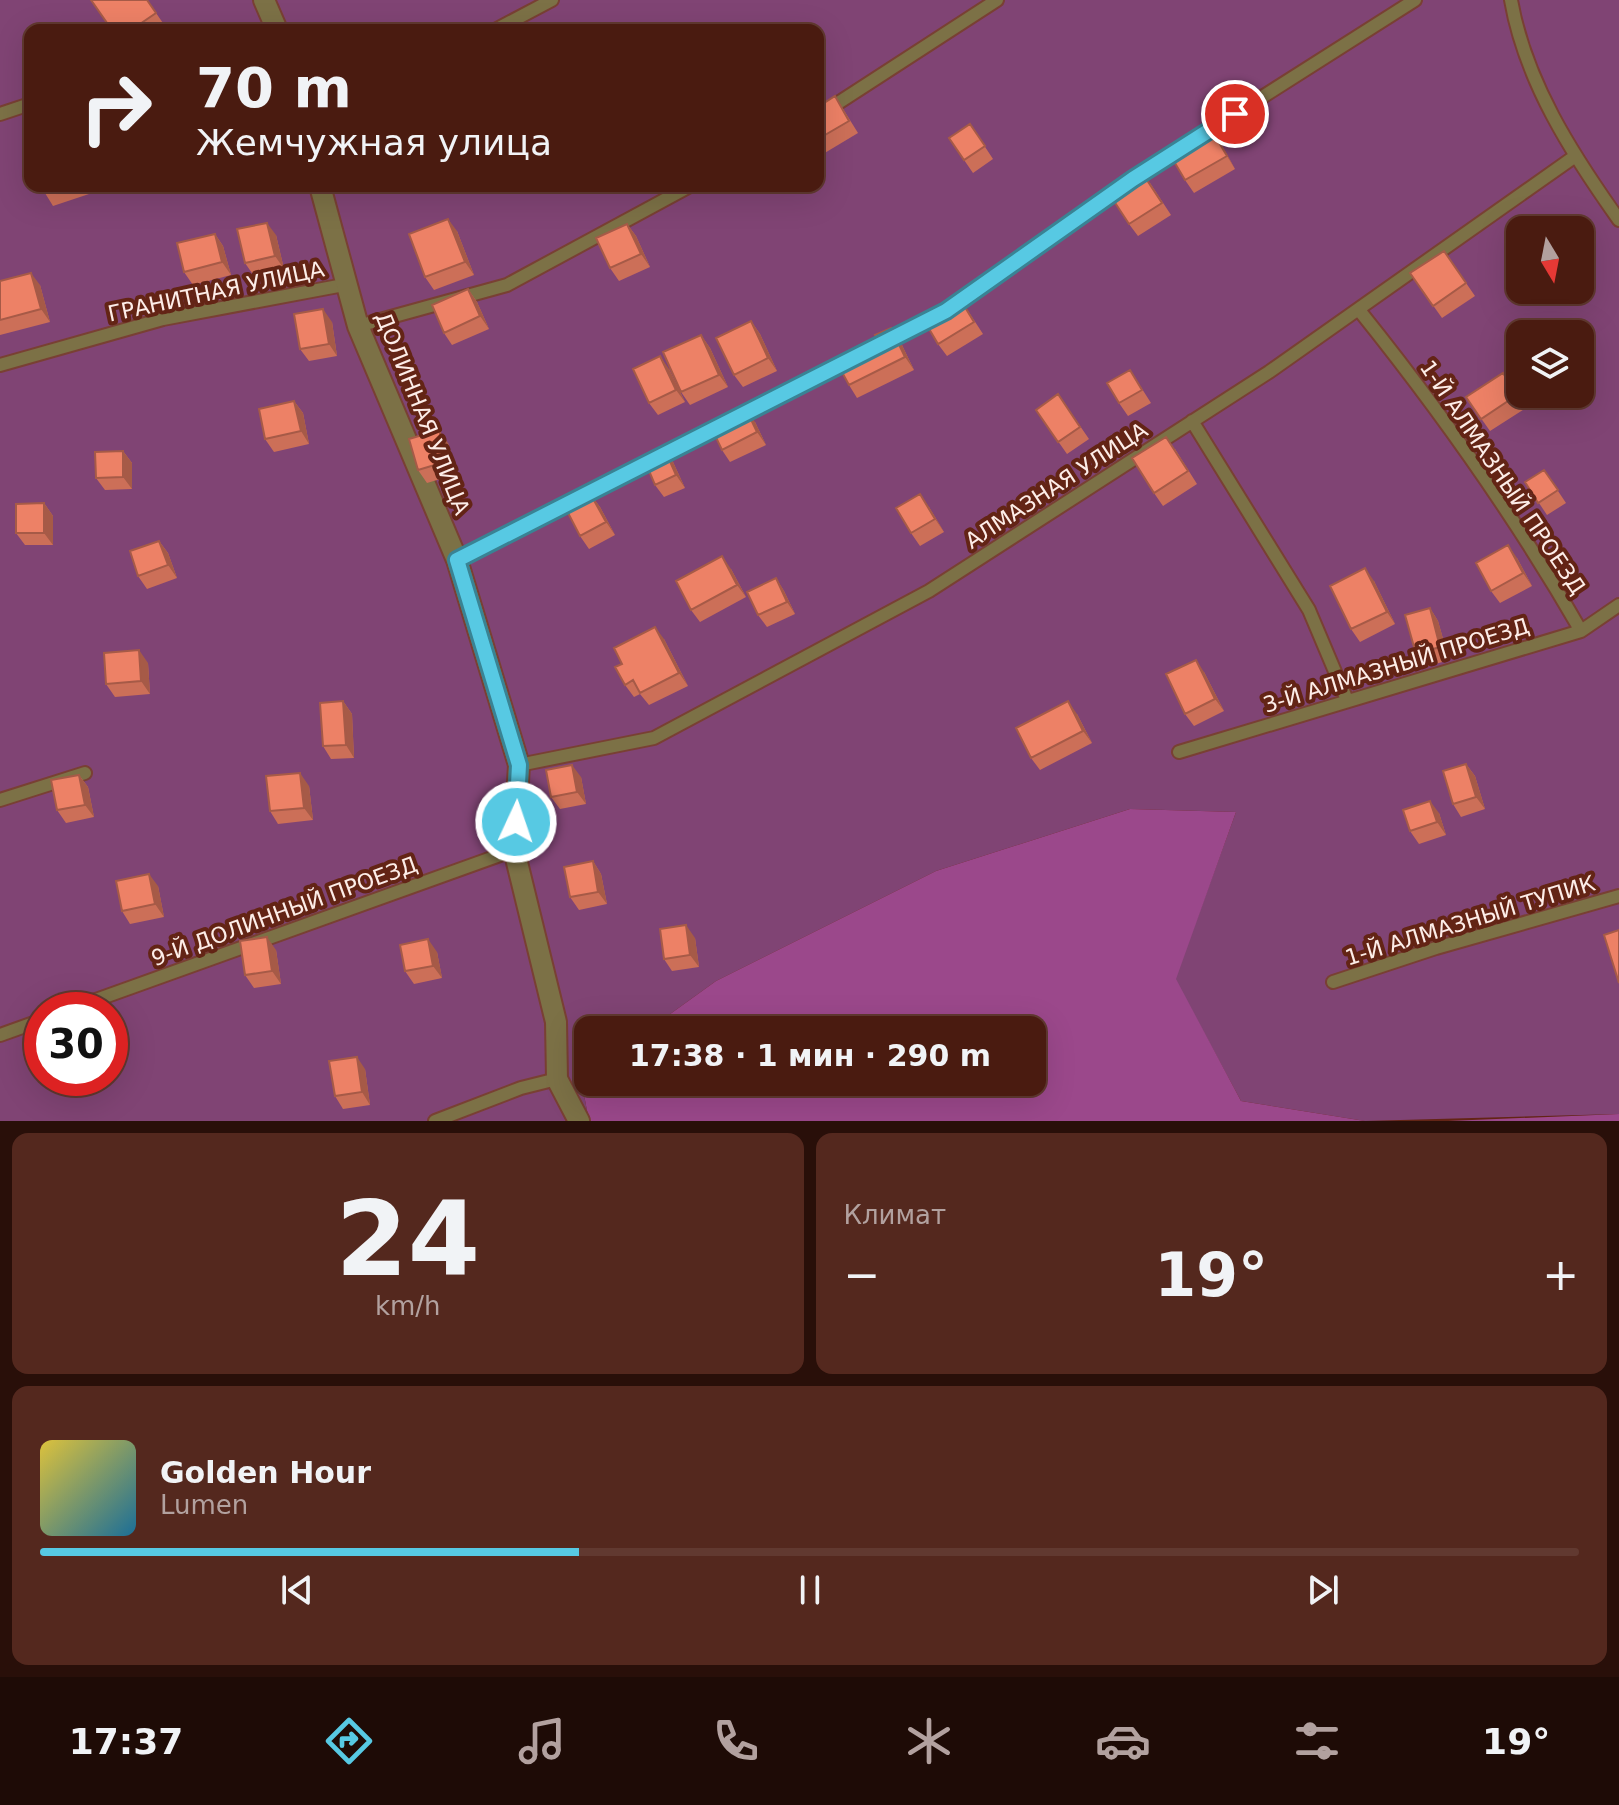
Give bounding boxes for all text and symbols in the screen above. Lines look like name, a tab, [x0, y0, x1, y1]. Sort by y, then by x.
text: 70 m	[196, 55, 352, 120]
icon: right	[64, 56, 168, 160]
pin	[1201, 80, 1269, 148]
icon: arrive	[1213, 92, 1257, 136]
text: Жемчужная улица	[196, 122, 552, 163]
north arrow	[1506, 216, 1594, 304]
map controls	[1506, 216, 1594, 408]
street label: ГРАНИТНАЯ УЛИЦА	[106, 256, 327, 327]
street label: ДОЛИННАЯ УЛИЦА	[370, 308, 475, 518]
button: layers	[1506, 320, 1594, 408]
street label: 1-Й АЛМАЗНЫЙ ПРОЕЗД	[1415, 356, 1590, 599]
street label: АЛМАЗНАЯ УЛИЦА	[961, 417, 1152, 554]
street label: 3-Й АЛМАЗНЫЙ ПРОЕЗД	[1260, 613, 1532, 718]
position arrow	[474, 780, 558, 864]
street label: 9-Й ДОЛИННЫЙ ПРОЕЗД	[148, 852, 421, 971]
street label: 1-Й АЛМАЗНЫЙ ТУПИК	[1342, 870, 1598, 970]
speed limit sign: 30	[24, 992, 128, 1096]
text: 17:38 · 1 мин · 290 m	[629, 1038, 991, 1073]
text: 24	[335, 1178, 480, 1300]
text: Климат	[844, 1200, 946, 1230]
text: 19°	[1155, 1240, 1268, 1310]
text: −	[844, 1249, 880, 1300]
text: +	[1542, 1249, 1579, 1300]
text: km/h	[375, 1291, 441, 1321]
text: Golden Hour	[160, 1455, 371, 1490]
text: Lumen	[160, 1490, 248, 1520]
icon: previous	[275, 1568, 319, 1612]
icon: pause	[788, 1568, 832, 1612]
icon: next	[1301, 1568, 1345, 1612]
icon: directions	[321, 1713, 377, 1769]
icon: music	[514, 1713, 570, 1769]
icon: phone	[708, 1713, 764, 1769]
icon: climate	[901, 1713, 957, 1769]
icon: car	[1095, 1713, 1151, 1769]
icon: filters	[1289, 1713, 1345, 1769]
text: 17:37	[69, 1721, 183, 1762]
text: 19°	[1482, 1721, 1550, 1762]

